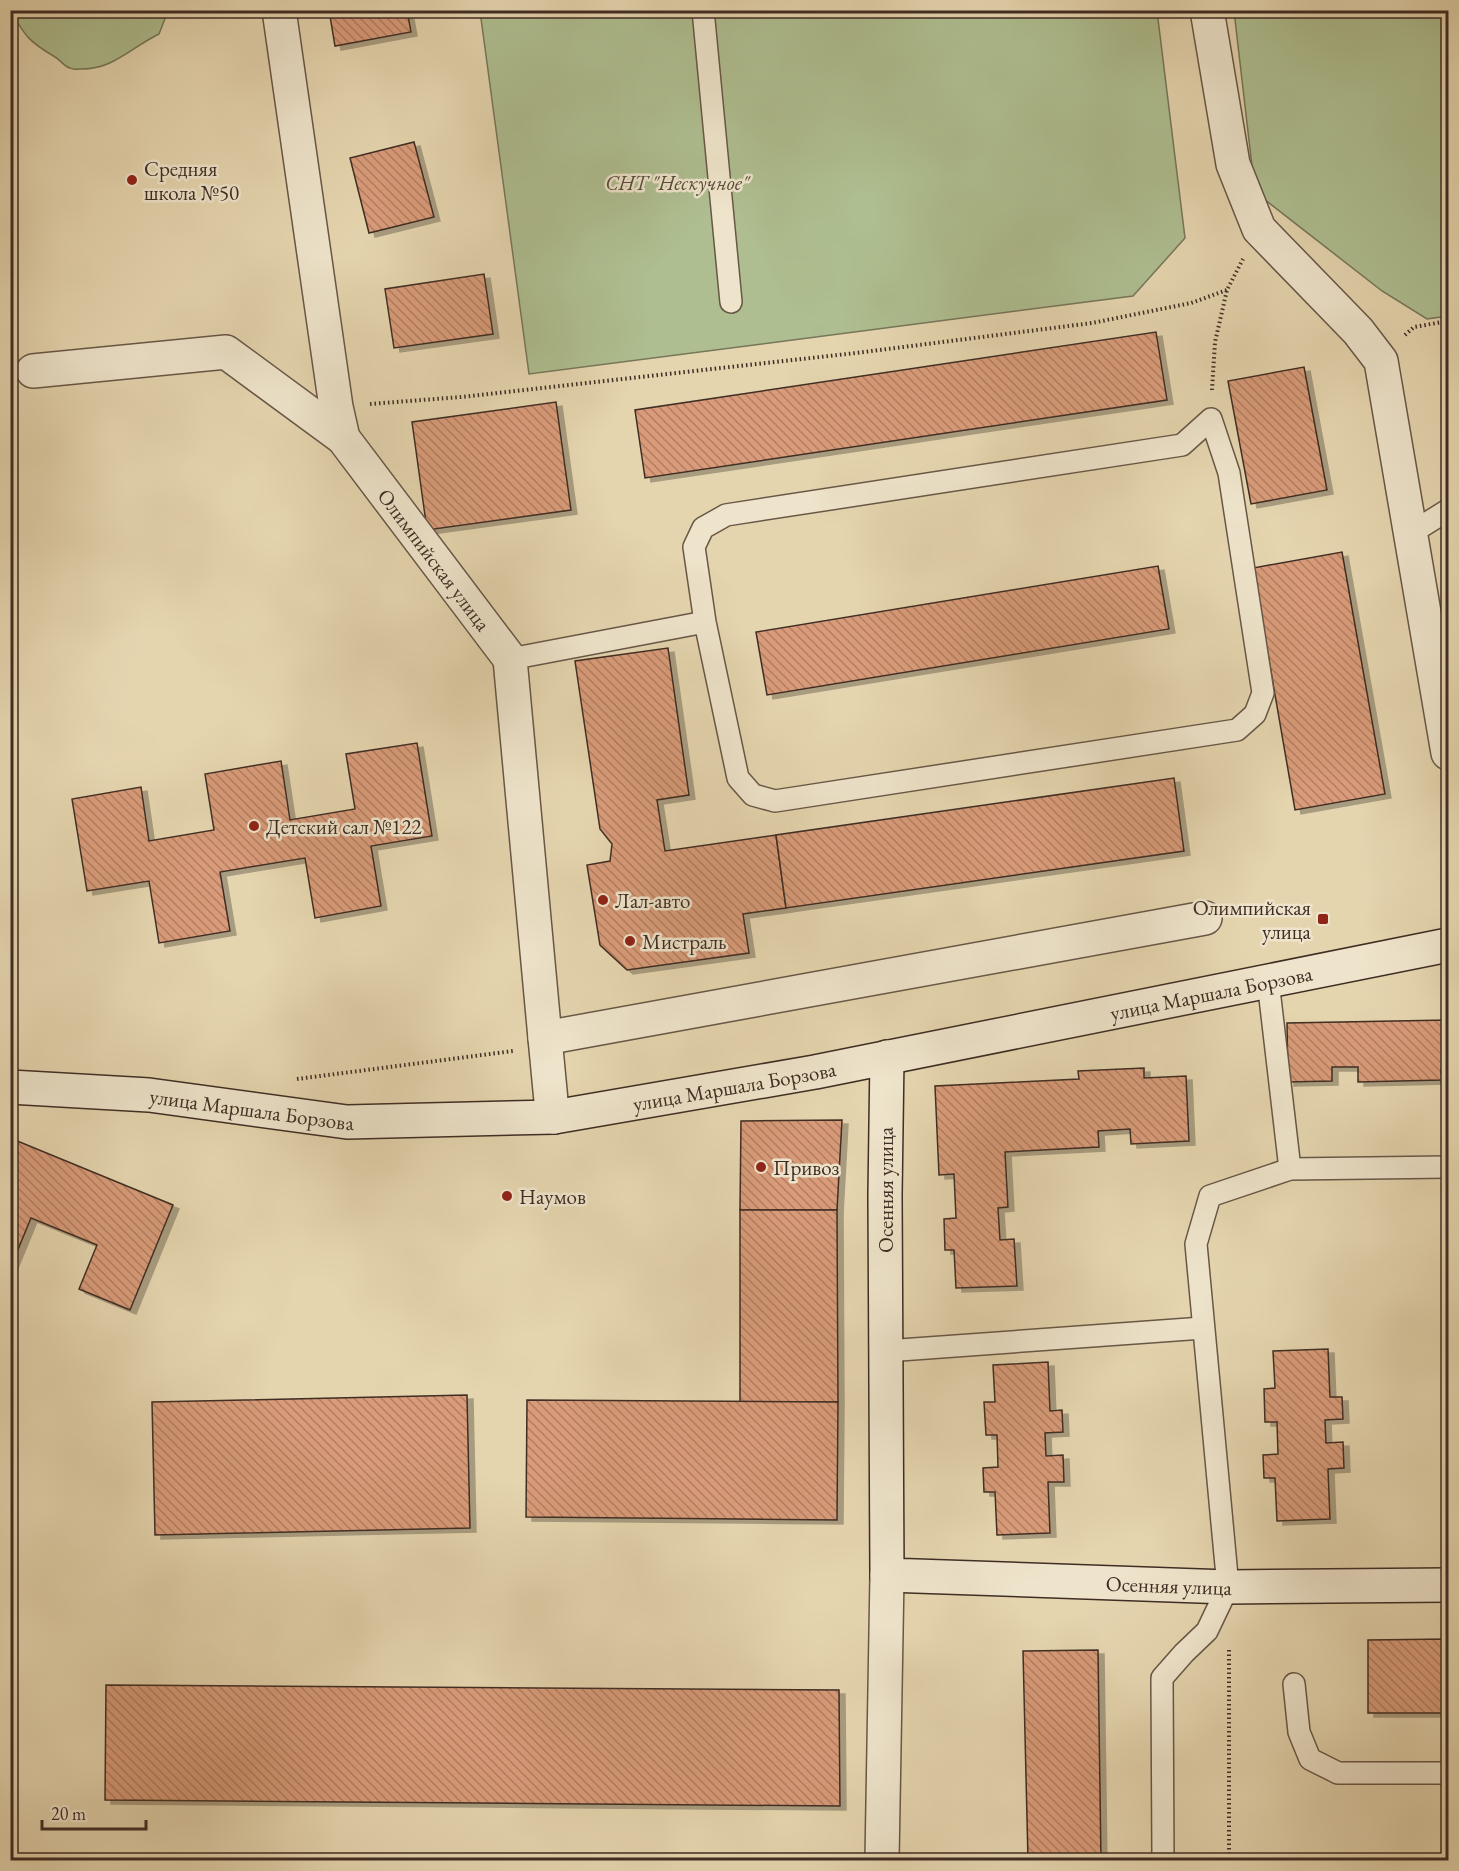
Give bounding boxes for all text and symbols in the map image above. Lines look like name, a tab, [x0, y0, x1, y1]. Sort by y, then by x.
place label: Средняя школа №50	[144, 155, 239, 206]
park label: СНТ "Нескучное"	[605, 169, 751, 196]
marker: Средняя школа №50	[125, 173, 139, 187]
street label: Олимпийская улица	[372, 483, 498, 636]
place label: Детский сал №122	[266, 813, 422, 840]
marker: Детский сал №122	[247, 819, 261, 833]
place label: Лал-авто	[615, 887, 690, 914]
marker: Лал-авто	[596, 893, 610, 907]
place label: Олимпийская улица	[1193, 894, 1312, 945]
marker: Олимпийская улица	[1316, 912, 1330, 926]
place label: Мистраль	[642, 928, 727, 955]
marker: Мистраль	[623, 934, 637, 948]
street label: улица Маршала Борзова	[1108, 959, 1315, 1026]
street label: улица Маршала Борзова	[631, 1055, 839, 1117]
street label: улица Маршала Борзова	[148, 1082, 355, 1136]
street label: Осенняя улица	[872, 1126, 899, 1253]
place label: Привоз	[773, 1154, 839, 1181]
marker: Привоз	[754, 1160, 768, 1174]
place label: Наумов	[519, 1183, 586, 1210]
marker: Наумов	[500, 1189, 514, 1203]
street label: Осенняя улица	[1105, 1569, 1233, 1601]
scale bar	[42, 1793, 146, 1831]
text: 20 m	[51, 1802, 86, 1825]

